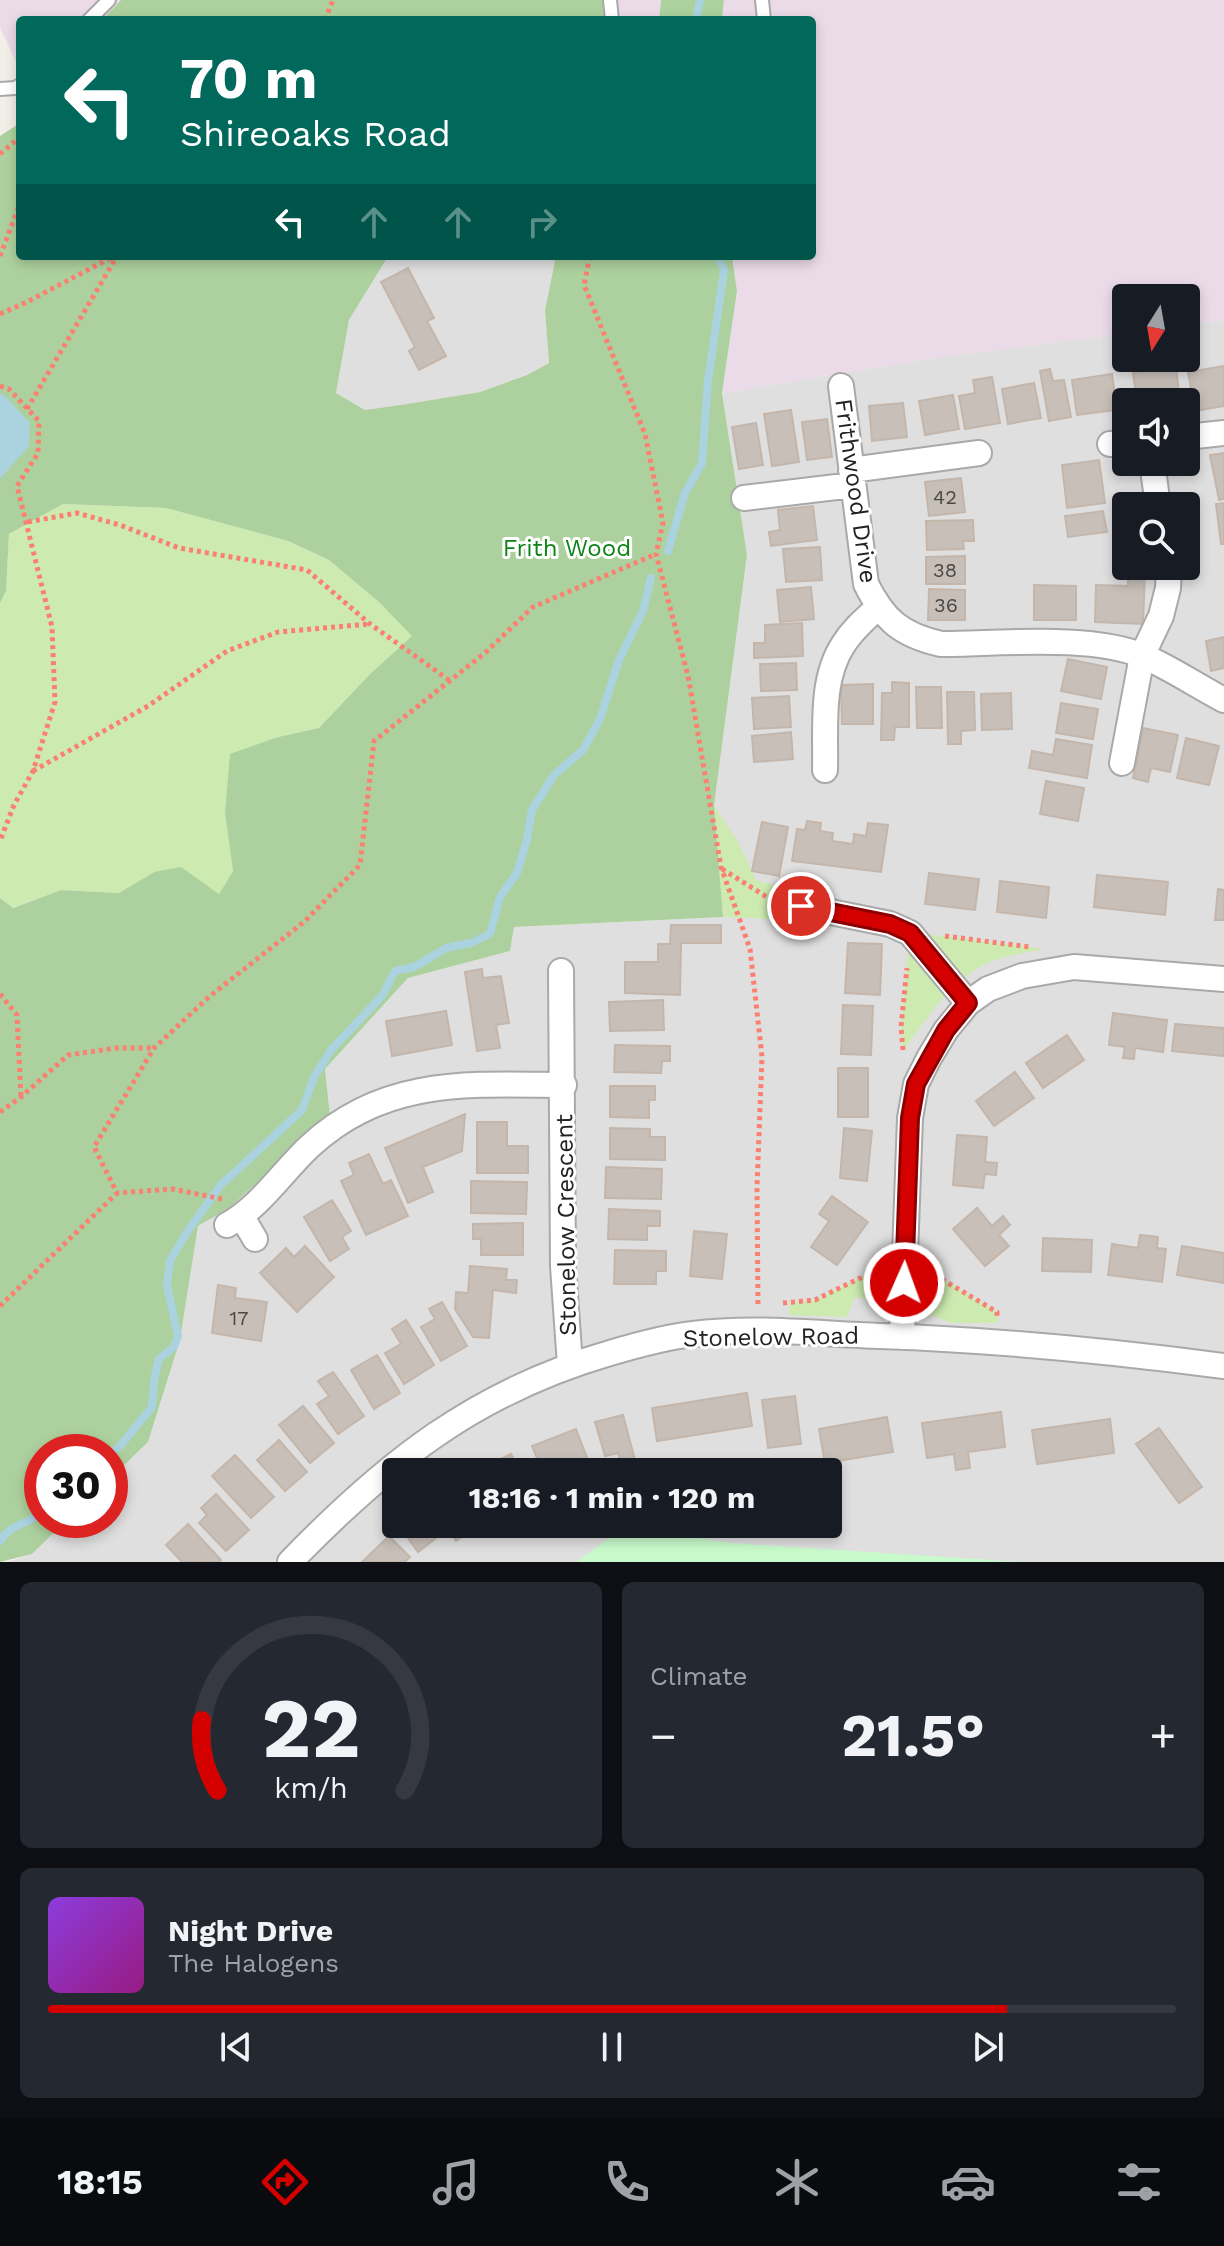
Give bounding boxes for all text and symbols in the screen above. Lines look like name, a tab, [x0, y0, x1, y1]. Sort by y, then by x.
text: 70 m	[180, 46, 317, 112]
icon: left	[48, 48, 152, 152]
text: Shireoaks Road	[180, 113, 451, 155]
icon: left	[268, 200, 312, 244]
icon: ahead	[352, 200, 396, 244]
icon: ahead	[436, 200, 480, 244]
icon: right	[520, 200, 564, 244]
north arrow	[1112, 284, 1200, 372]
map controls	[1112, 284, 1200, 580]
button: sound	[1112, 388, 1200, 476]
street label: Frithwood Drive	[829, 397, 883, 585]
house number: 42	[933, 485, 957, 509]
button: search	[1112, 492, 1200, 580]
park label: Frith Wood	[503, 534, 631, 562]
house number: 38	[933, 558, 957, 582]
house number: 36	[934, 593, 958, 617]
pin	[767, 872, 835, 940]
icon: arrive	[779, 884, 823, 928]
street label: Stonelow Crescent	[550, 1114, 582, 1336]
position arrow	[862, 1241, 946, 1325]
house number: 17	[229, 1306, 249, 1330]
street label: Stonelow Road	[683, 1321, 859, 1353]
speed limit sign: 30	[24, 1434, 128, 1538]
text: 18:16 · 1 min · 120 m	[469, 1480, 755, 1515]
text: Climate	[650, 1661, 748, 1691]
text: 22	[261, 1680, 361, 1777]
text: 21.5°	[841, 1700, 985, 1771]
text: −	[650, 1710, 677, 1762]
text: +	[1149, 1710, 1176, 1762]
text: km/h	[274, 1771, 348, 1805]
text: Night Drive	[168, 1913, 333, 1948]
text: The Halogens	[168, 1948, 339, 1978]
icon: previous	[214, 2025, 258, 2069]
icon: pause	[590, 2025, 634, 2069]
icon: next	[966, 2025, 1010, 2069]
icon: directions	[257, 2154, 313, 2210]
icon: music	[428, 2154, 484, 2210]
icon: phone	[599, 2154, 655, 2210]
icon: climate	[769, 2154, 825, 2210]
icon: car	[940, 2154, 996, 2210]
icon: filters	[1111, 2154, 1167, 2210]
text: 18:15	[57, 2161, 143, 2203]

